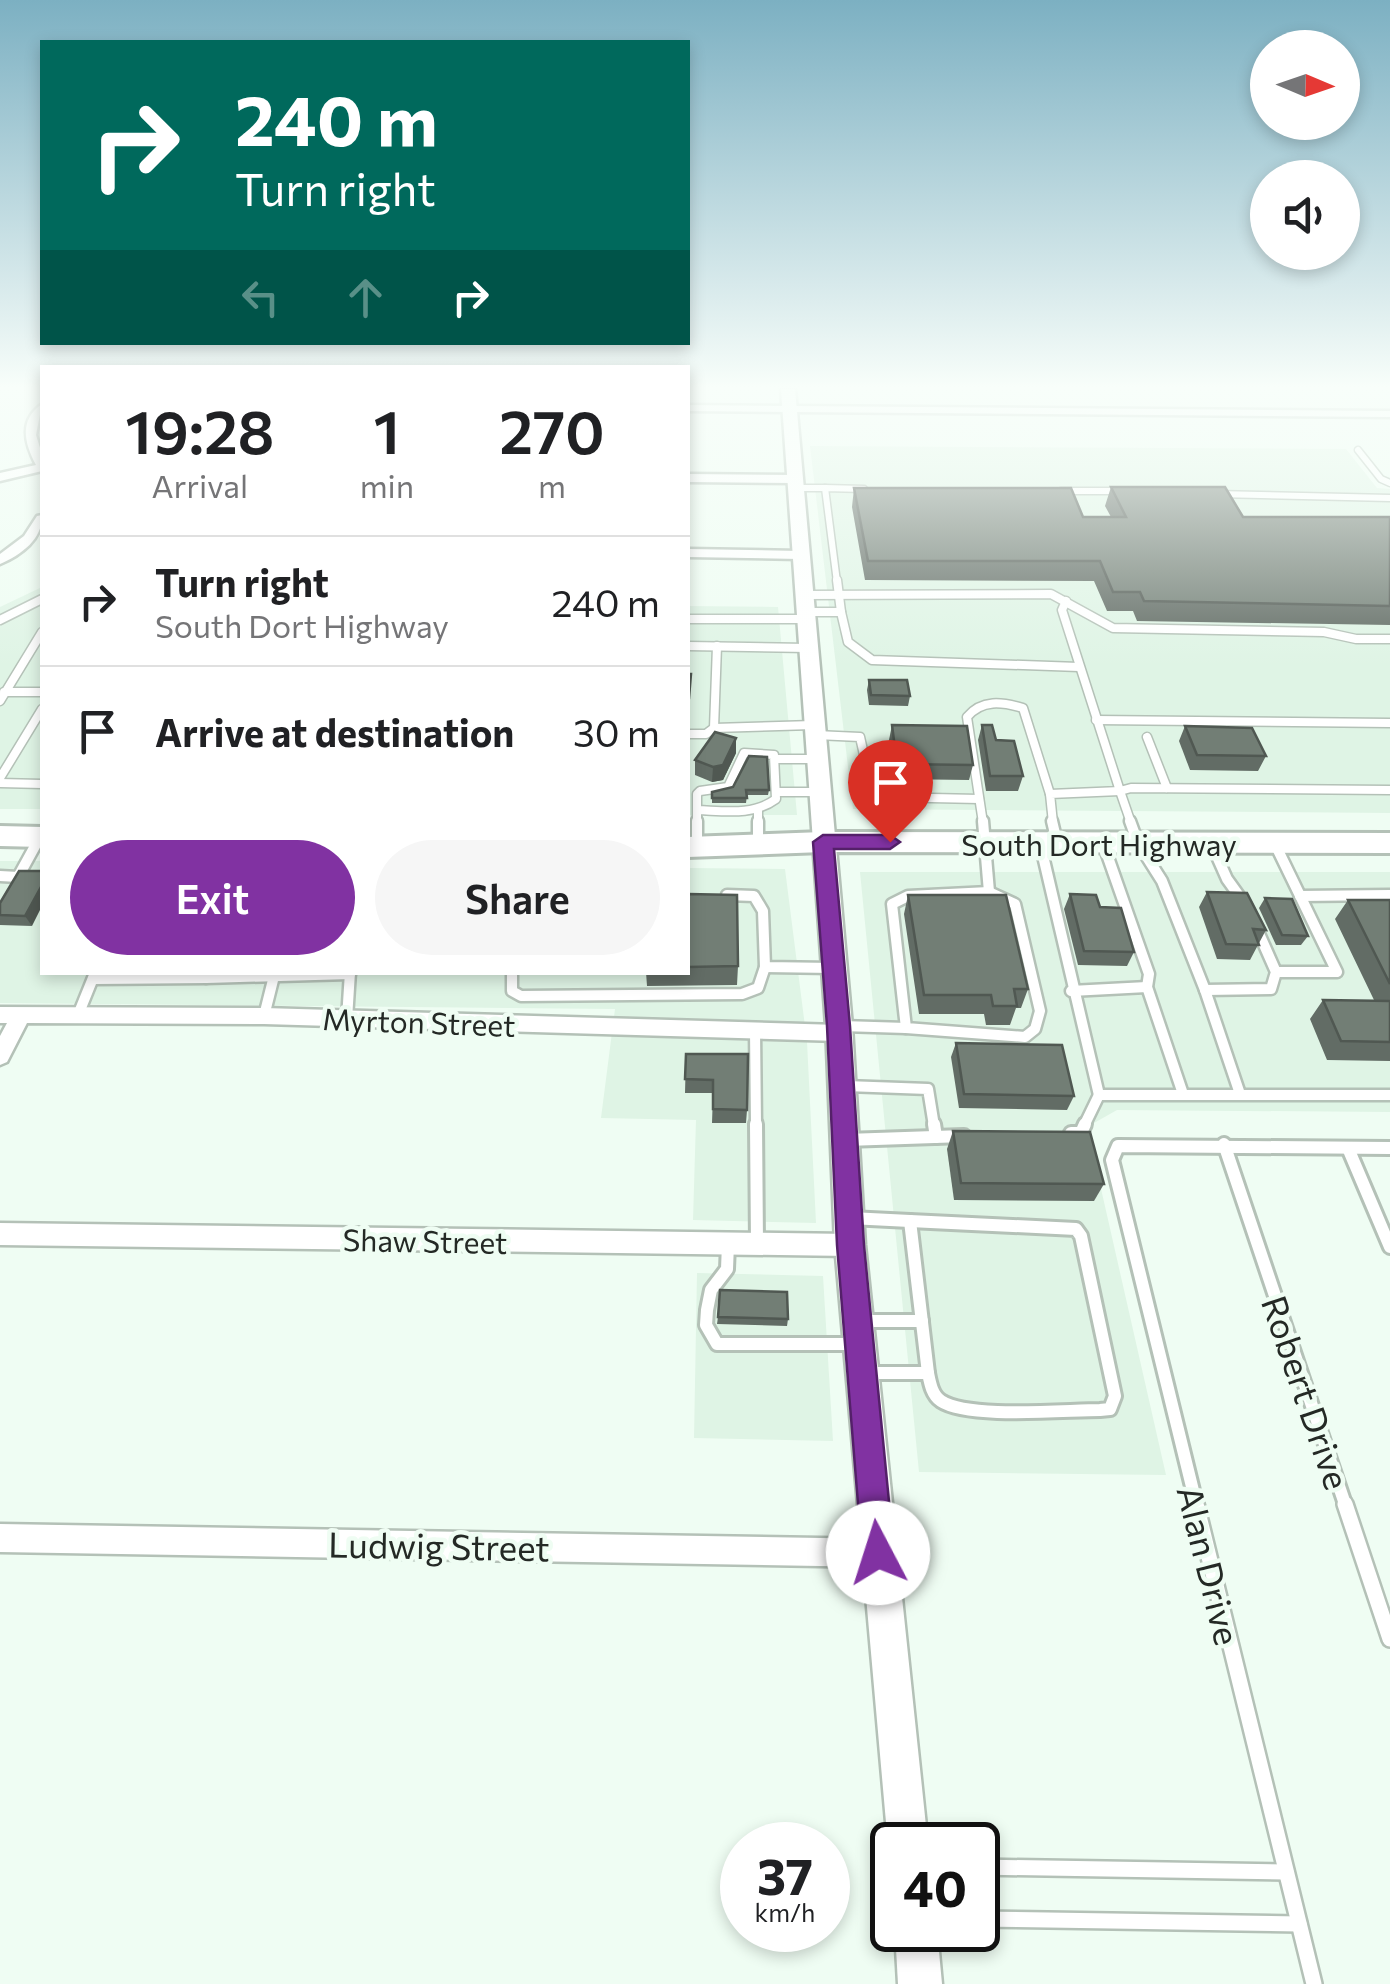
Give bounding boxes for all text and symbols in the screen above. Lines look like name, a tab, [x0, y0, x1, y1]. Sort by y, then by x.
north arrow	[1250, 30, 1360, 140]
map controls	[1250, 30, 1360, 270]
text: 240 m	[235, 75, 438, 160]
icon: right	[70, 80, 200, 210]
text: Turn right	[235, 160, 436, 215]
button: sound	[1250, 160, 1360, 270]
icon: left	[233, 270, 288, 325]
icon: ahead	[338, 270, 393, 325]
icon: right	[443, 270, 498, 325]
text: 19:28	[125, 393, 274, 466]
text: 1	[374, 393, 400, 466]
text: 270	[499, 393, 605, 466]
text: Arrival	[151, 465, 248, 505]
text: min	[360, 465, 414, 505]
text: m	[538, 465, 566, 505]
text: Turn right	[155, 558, 329, 605]
icon: right	[70, 574, 125, 629]
text: 240 m	[552, 578, 660, 625]
text: South Dort Highway	[155, 605, 449, 645]
icon: arrive	[70, 704, 125, 759]
text: Arrive at destination	[155, 708, 514, 755]
text: 30 m	[573, 708, 660, 755]
pin	[848, 740, 933, 843]
icon: arrive	[863, 755, 918, 810]
street label: South Dort Highway	[961, 825, 1237, 862]
button: Exit	[70, 840, 355, 955]
button: Share	[375, 840, 660, 955]
street label: Myrton Street	[322, 999, 516, 1043]
street label: Shaw Street	[342, 1220, 508, 1260]
street label: Robert Drive	[1254, 1290, 1360, 1494]
street label: Alan Drive	[1169, 1481, 1251, 1649]
position arrow	[826, 1501, 930, 1605]
street label: Ludwig Street	[328, 1522, 550, 1568]
speed limit sign: 40	[870, 1822, 1000, 1952]
text: 37	[757, 1844, 813, 1905]
text: km/h	[755, 1897, 815, 1927]

